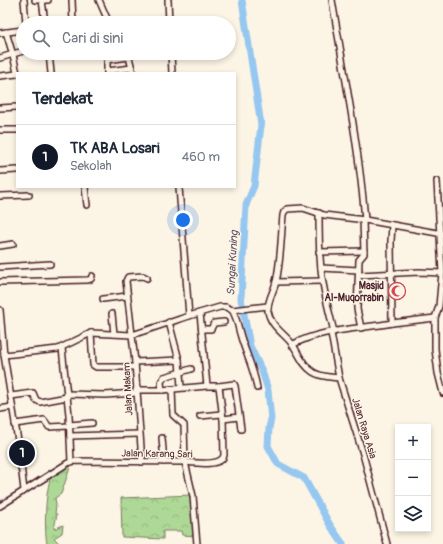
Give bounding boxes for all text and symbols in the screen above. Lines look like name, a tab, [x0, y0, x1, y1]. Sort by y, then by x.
search box	[16, 16, 236, 60]
icon: search	[30, 27, 52, 49]
text: Cari di sini	[62, 29, 123, 48]
text: Terdekat	[32, 88, 93, 109]
text: TK ABA Losari	[70, 139, 160, 158]
text: 1	[42, 149, 48, 165]
text: 460 m	[182, 149, 220, 165]
text: Sekolah	[70, 158, 112, 174]
your location	[173, 210, 193, 230]
water label: Sungai Kuning	[224, 229, 241, 296]
place label: Masjid Al-Muqorrabin	[325, 280, 384, 304]
mosque icon: Masjid Al-Muqorrabin	[387, 281, 407, 301]
street label: Jalan Makam	[121, 362, 135, 416]
street label: Jalan Raya Asia	[349, 396, 379, 460]
map controls	[395, 424, 431, 532]
button: +	[395, 424, 431, 460]
pin: 1	[9, 438, 35, 468]
street label: Jalan Karang Sari	[121, 447, 193, 461]
button: −	[395, 460, 431, 496]
button: layers	[395, 496, 431, 532]

